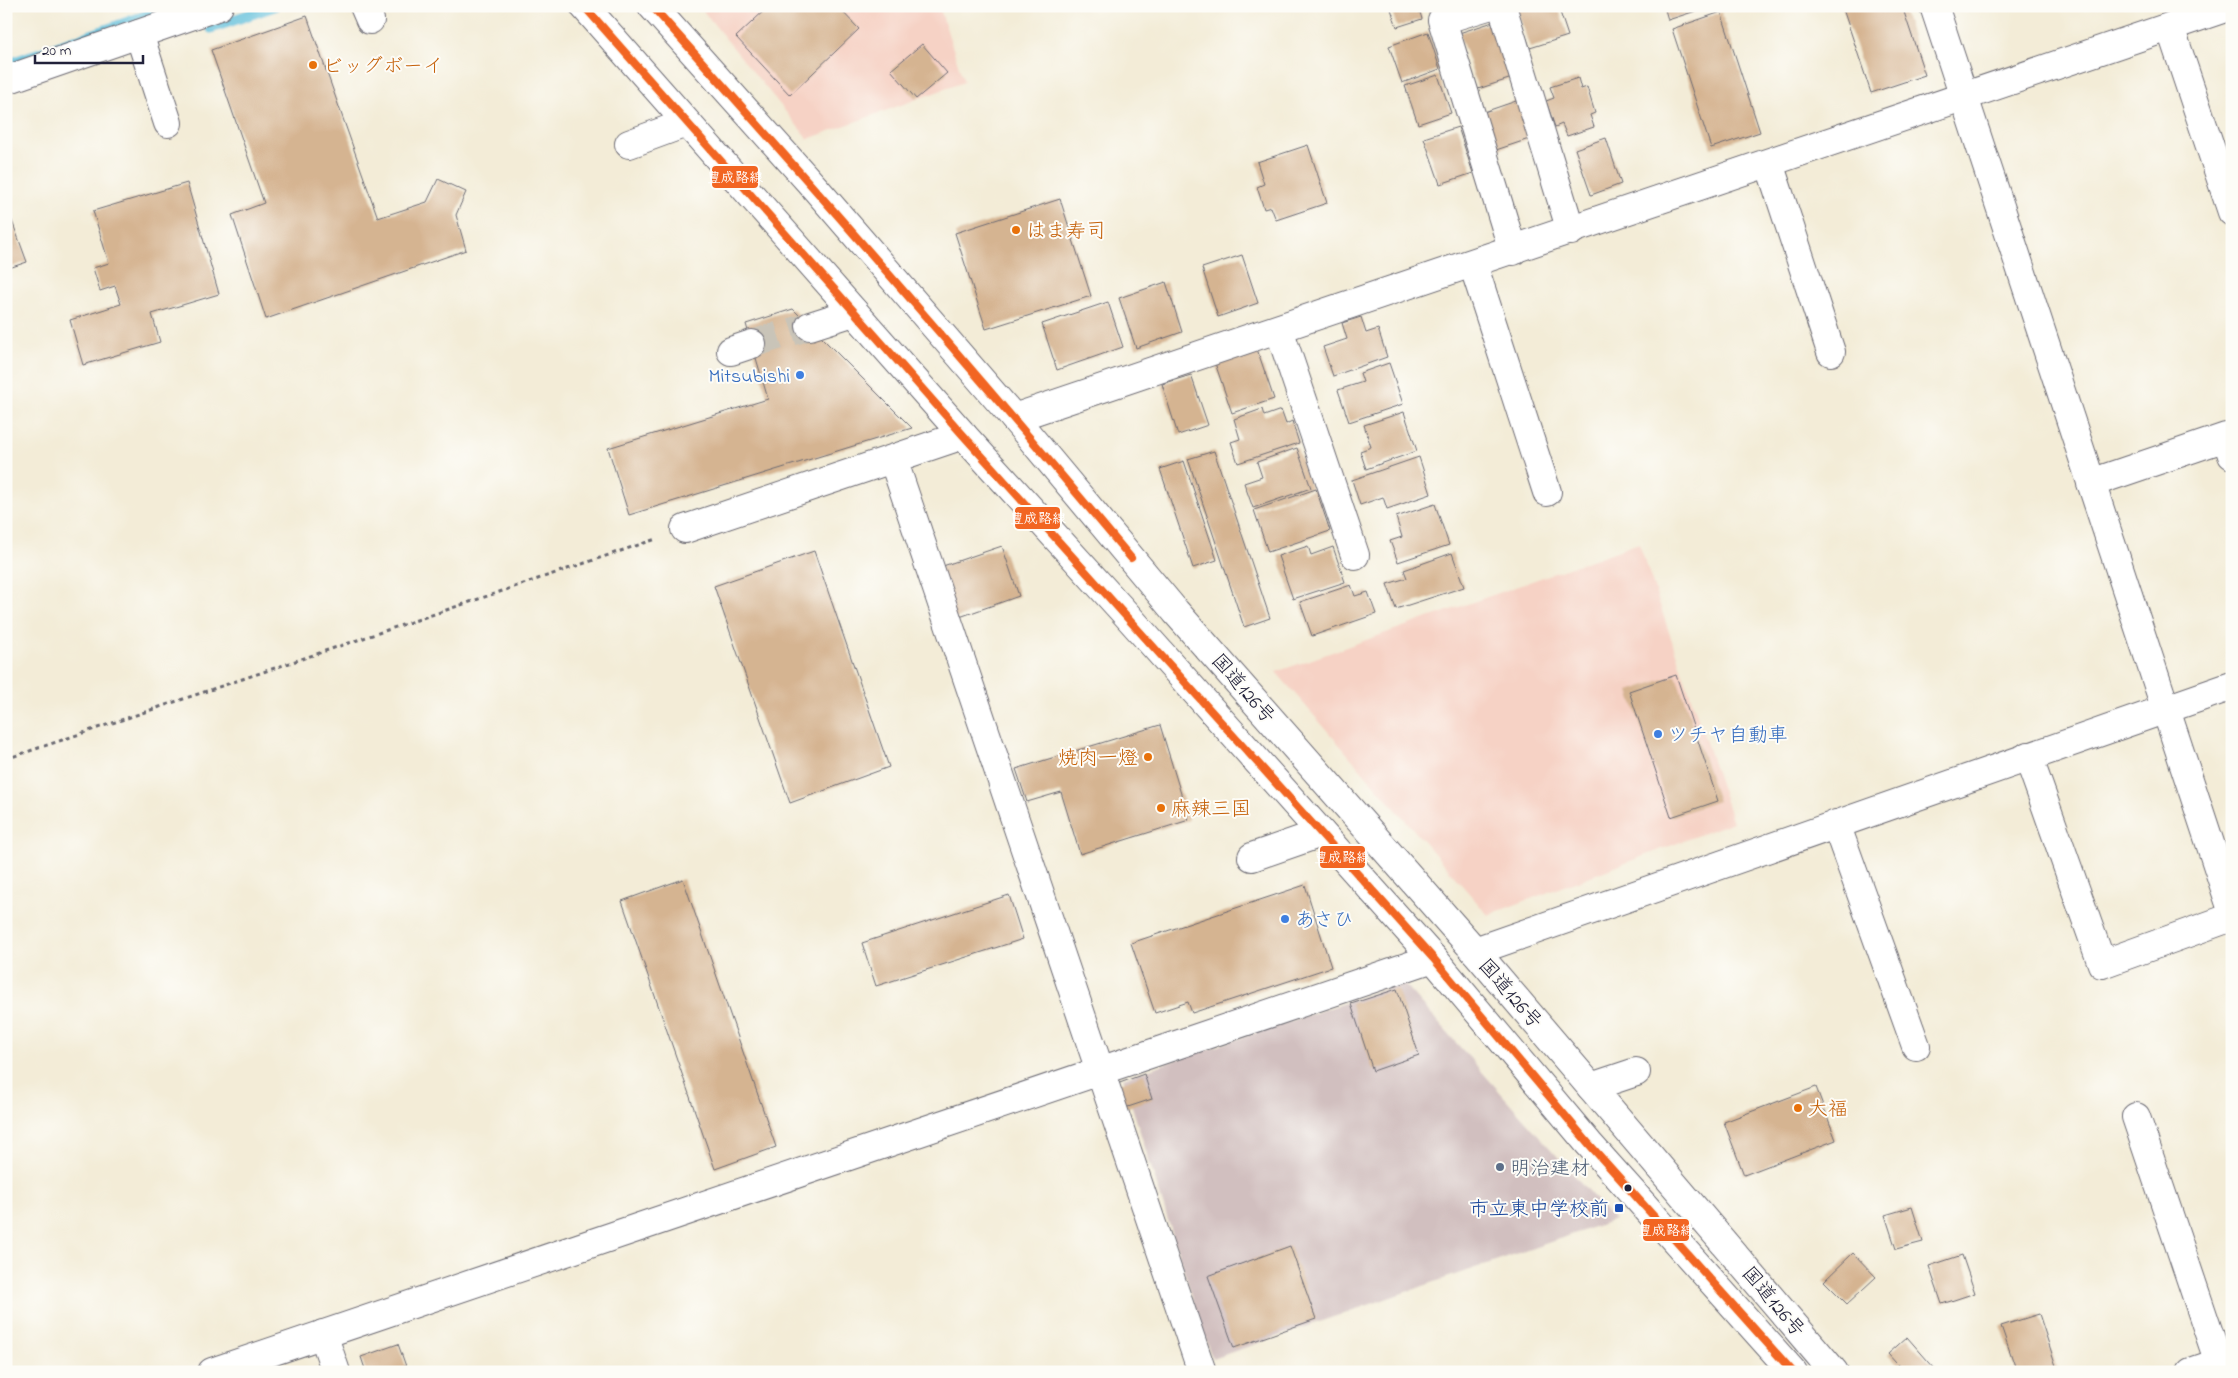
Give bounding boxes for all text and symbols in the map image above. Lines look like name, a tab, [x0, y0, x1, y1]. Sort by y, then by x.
scale bar	[35, 32, 142, 64]
text: 20 m	[42, 40, 72, 62]
place label: ビッグボーイ	[323, 53, 443, 82]
marker: ビッグボーイ	[307, 59, 319, 71]
line badge: 豊成路線	[711, 165, 759, 189]
text: 豊成路線	[707, 168, 763, 189]
place label: はま寿司	[1026, 218, 1106, 247]
marker: はま寿司	[1010, 224, 1022, 236]
place label: Mitsubishi	[709, 363, 790, 392]
marker: Mitsubishi	[794, 369, 806, 381]
line badge: 豊成路線	[1014, 506, 1061, 530]
text: 豊成路線	[1010, 509, 1066, 530]
street label: 国道126号	[1203, 648, 1281, 731]
place label: ツチヤ自動車	[1668, 722, 1788, 751]
marker: ツチヤ自動車	[1652, 728, 1664, 740]
place label: 焼肉一燈	[1058, 745, 1138, 774]
marker: 焼肉一燈	[1142, 751, 1154, 763]
place label: 麻辣三国	[1171, 796, 1251, 825]
marker: 麻辣三国	[1155, 802, 1167, 814]
line badge: 豊成路線	[1319, 845, 1366, 869]
text: 豊成路線	[1314, 848, 1370, 869]
place label: あさひ	[1295, 907, 1354, 936]
marker: あさひ	[1279, 913, 1291, 925]
street label: 国道126号	[1470, 953, 1548, 1036]
place label: 大福	[1808, 1096, 1848, 1125]
marker: 大福	[1792, 1102, 1804, 1114]
place label: 明治建材	[1510, 1155, 1590, 1184]
marker: 明治建材	[1494, 1161, 1506, 1173]
unlabelled marker	[1623, 1183, 1633, 1193]
place label: 市立東中学校前	[1469, 1196, 1609, 1225]
marker: 市立東中学校前	[1613, 1202, 1625, 1214]
line badge: 豊成路線	[1642, 1218, 1690, 1242]
text: 豊成路線	[1638, 1221, 1694, 1242]
street label: 国道126号	[1734, 1261, 1811, 1345]

